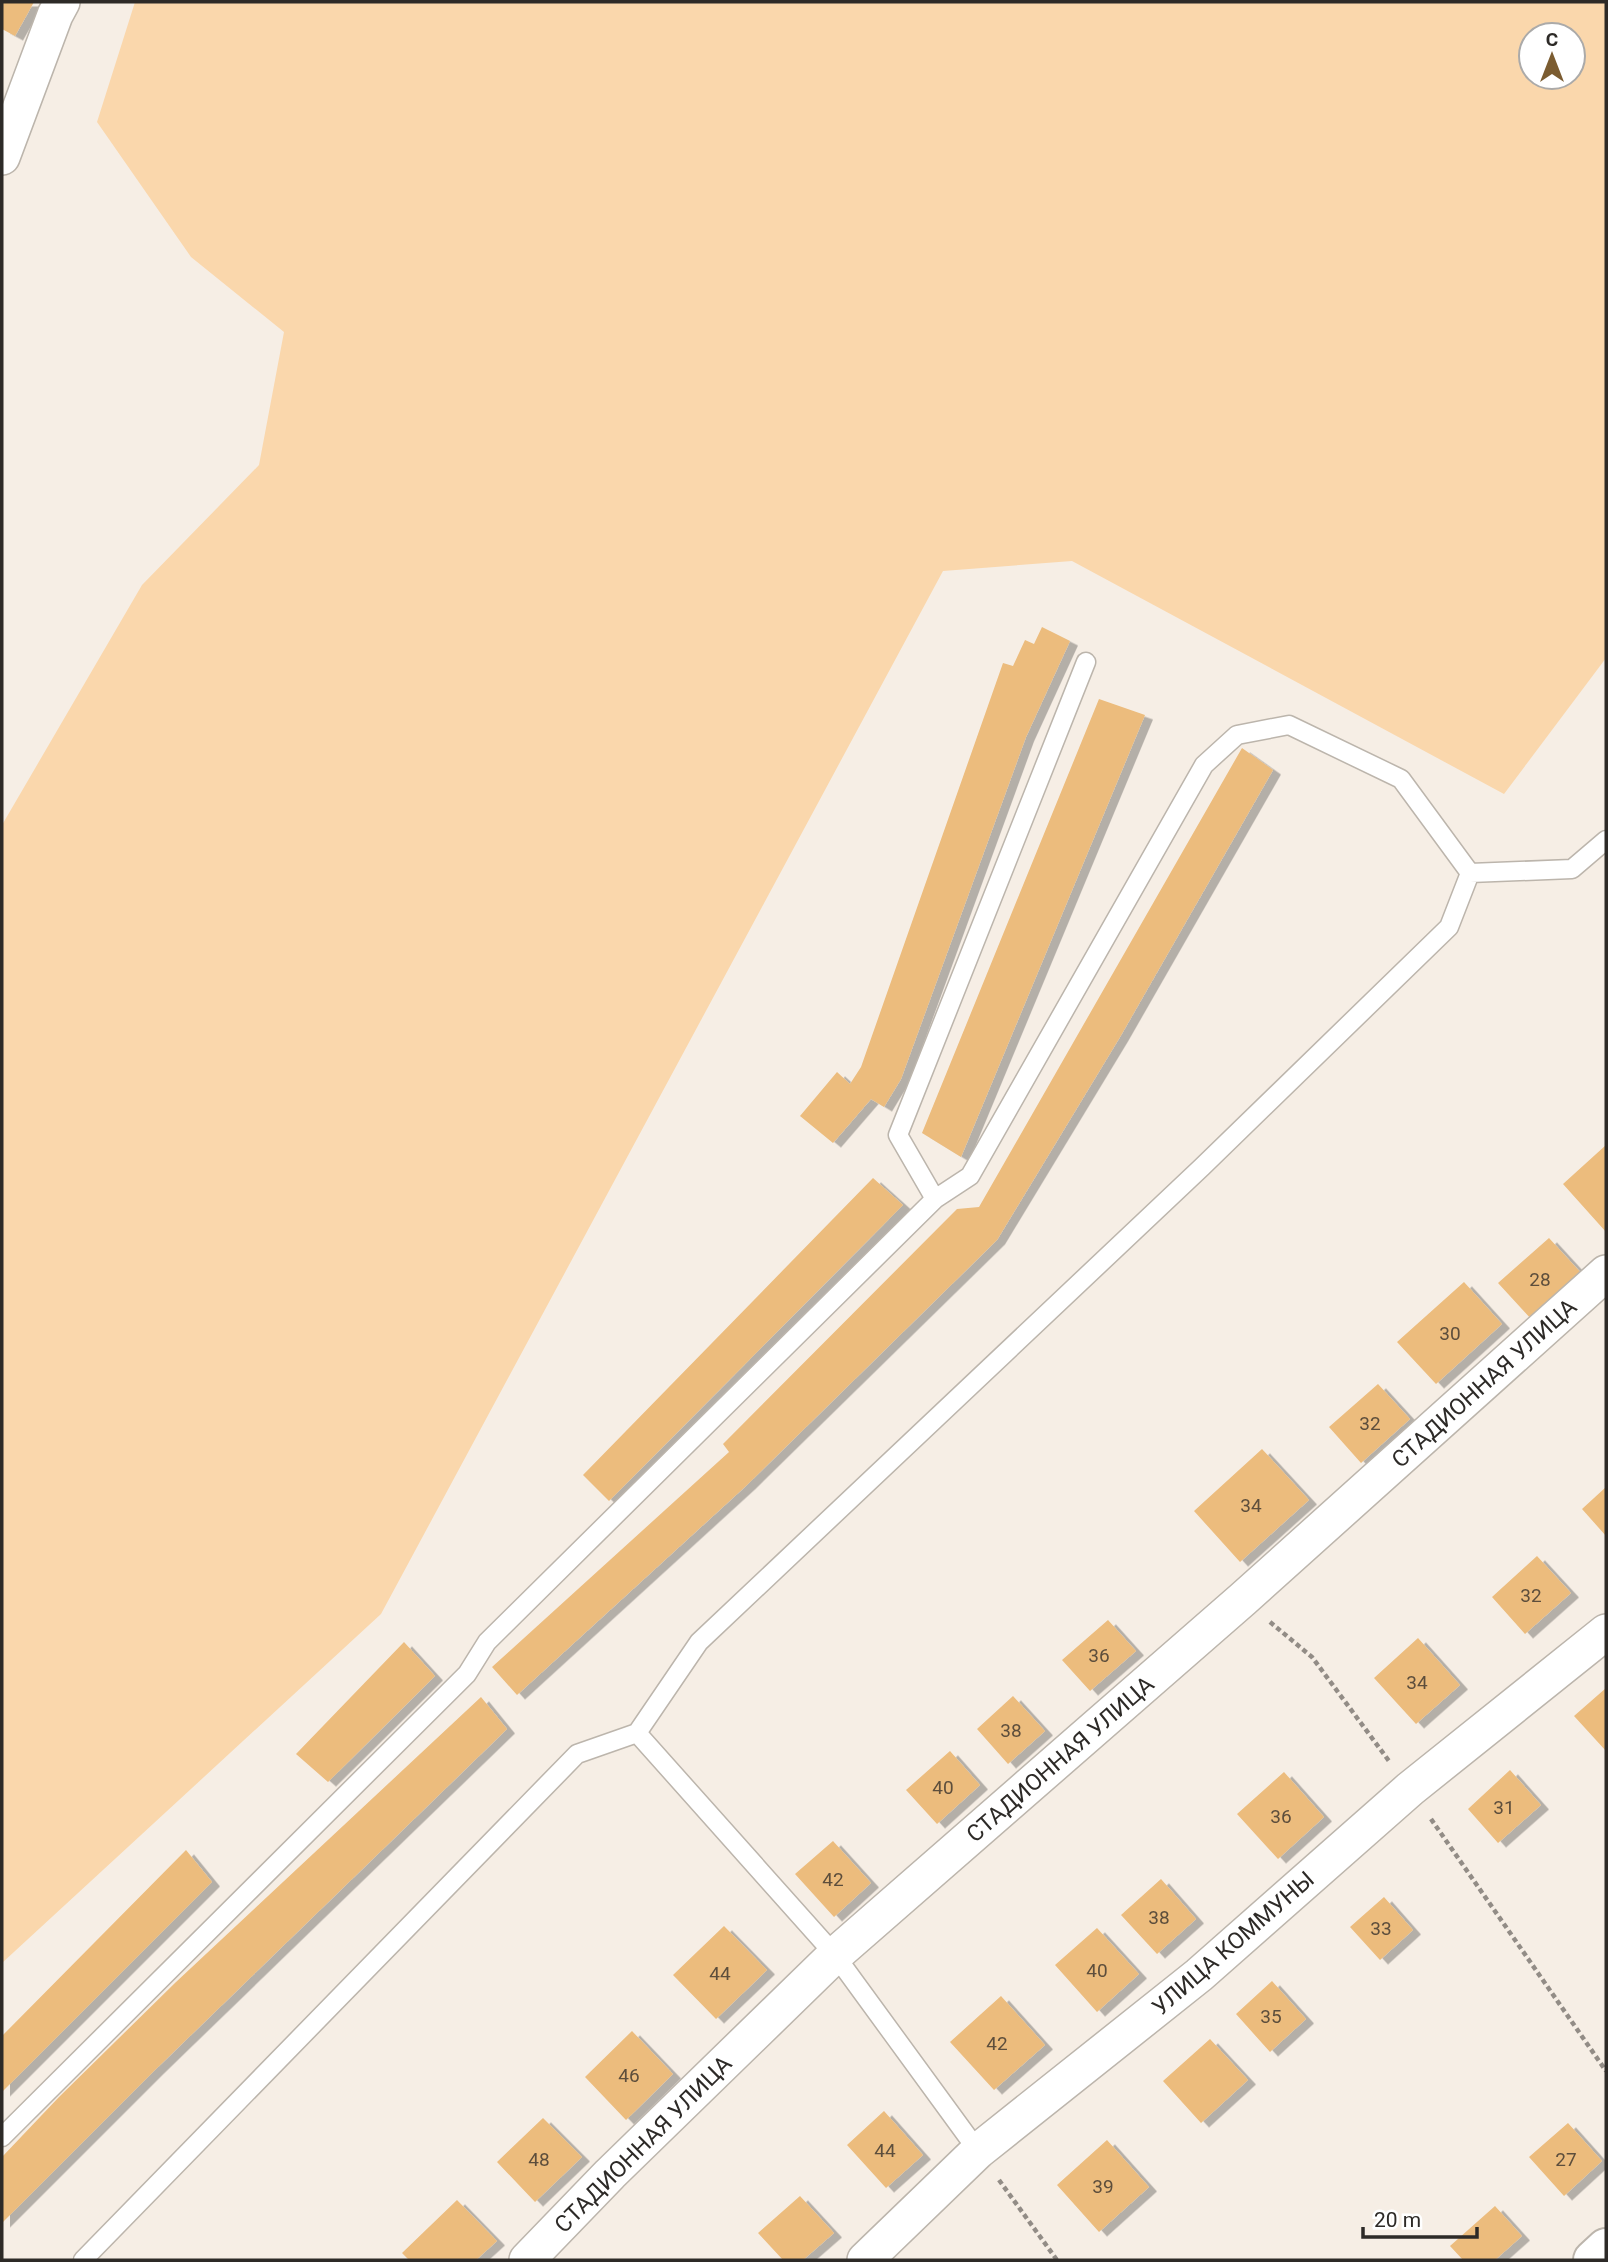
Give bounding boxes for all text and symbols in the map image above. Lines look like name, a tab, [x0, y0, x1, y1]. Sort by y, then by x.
north arrow	[1517, 21, 1587, 91]
text: С	[1546, 28, 1558, 51]
house number: 28	[1529, 1268, 1551, 1291]
street label: СТАДИОННАЯ УЛИЦА	[1386, 1293, 1582, 1473]
house number: 30	[1439, 1322, 1461, 1345]
house number: 32	[1359, 1412, 1381, 1435]
house number: 34	[1240, 1494, 1262, 1517]
house number: 32	[1520, 1584, 1542, 1607]
house number: 36	[1088, 1644, 1110, 1667]
street label: СТАДИОННАЯ УЛИЦА	[961, 1671, 1159, 1848]
house number: 34	[1406, 1671, 1428, 1694]
house number: 38	[1000, 1719, 1022, 1742]
house number: 40	[932, 1776, 954, 1799]
house number: 31	[1493, 1796, 1515, 1819]
house number: 36	[1270, 1805, 1292, 1828]
street label: УЛИЦА КОММУНЫ	[1147, 1866, 1320, 2021]
house number: 42	[822, 1868, 844, 1891]
house number: 38	[1148, 1906, 1170, 1929]
house number: 33	[1370, 1917, 1392, 1940]
house number: 40	[1086, 1959, 1108, 1982]
house number: 44	[709, 1962, 731, 1985]
house number: 35	[1260, 2005, 1282, 2028]
house number: 42	[986, 2032, 1008, 2055]
street label: СТАДИОННАЯ УЛИЦА	[549, 2050, 737, 2238]
house number: 46	[618, 2064, 640, 2087]
house number: 44	[874, 2139, 896, 2162]
house number: 48	[528, 2148, 550, 2171]
house number: 27	[1555, 2148, 1577, 2171]
house number: 39	[1092, 2175, 1114, 2198]
scale bar	[1363, 2196, 1477, 2240]
text: 20 m	[1374, 2208, 1421, 2232]

